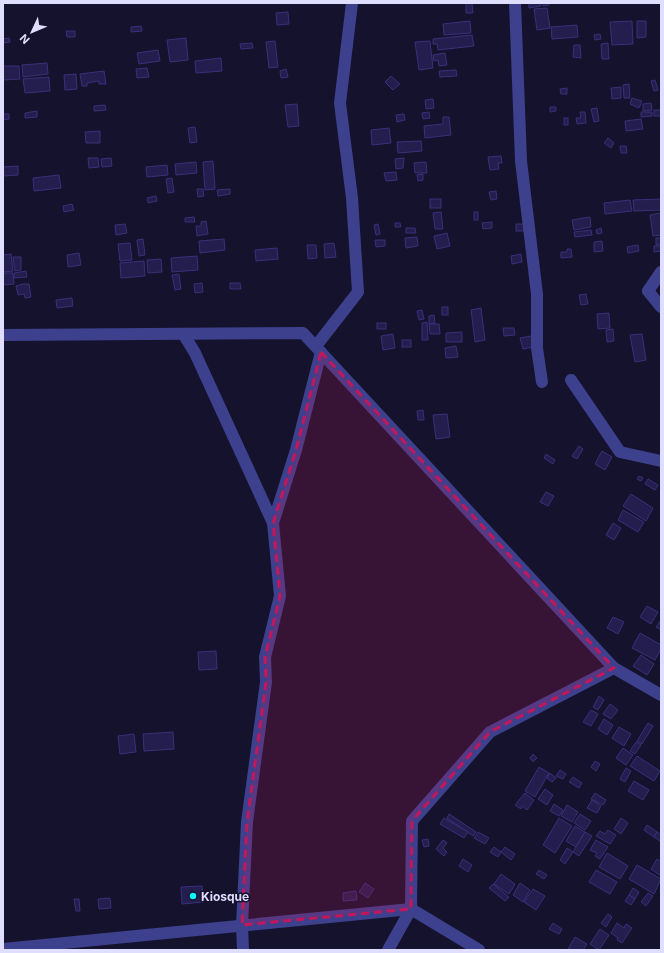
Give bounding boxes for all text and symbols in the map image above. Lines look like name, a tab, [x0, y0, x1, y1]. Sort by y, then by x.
north arrow	[12, 12, 52, 52]
text: N	[17, 31, 33, 47]
place label: Kiosque	[201, 889, 249, 904]
marker: Kiosque	[188, 891, 198, 901]

